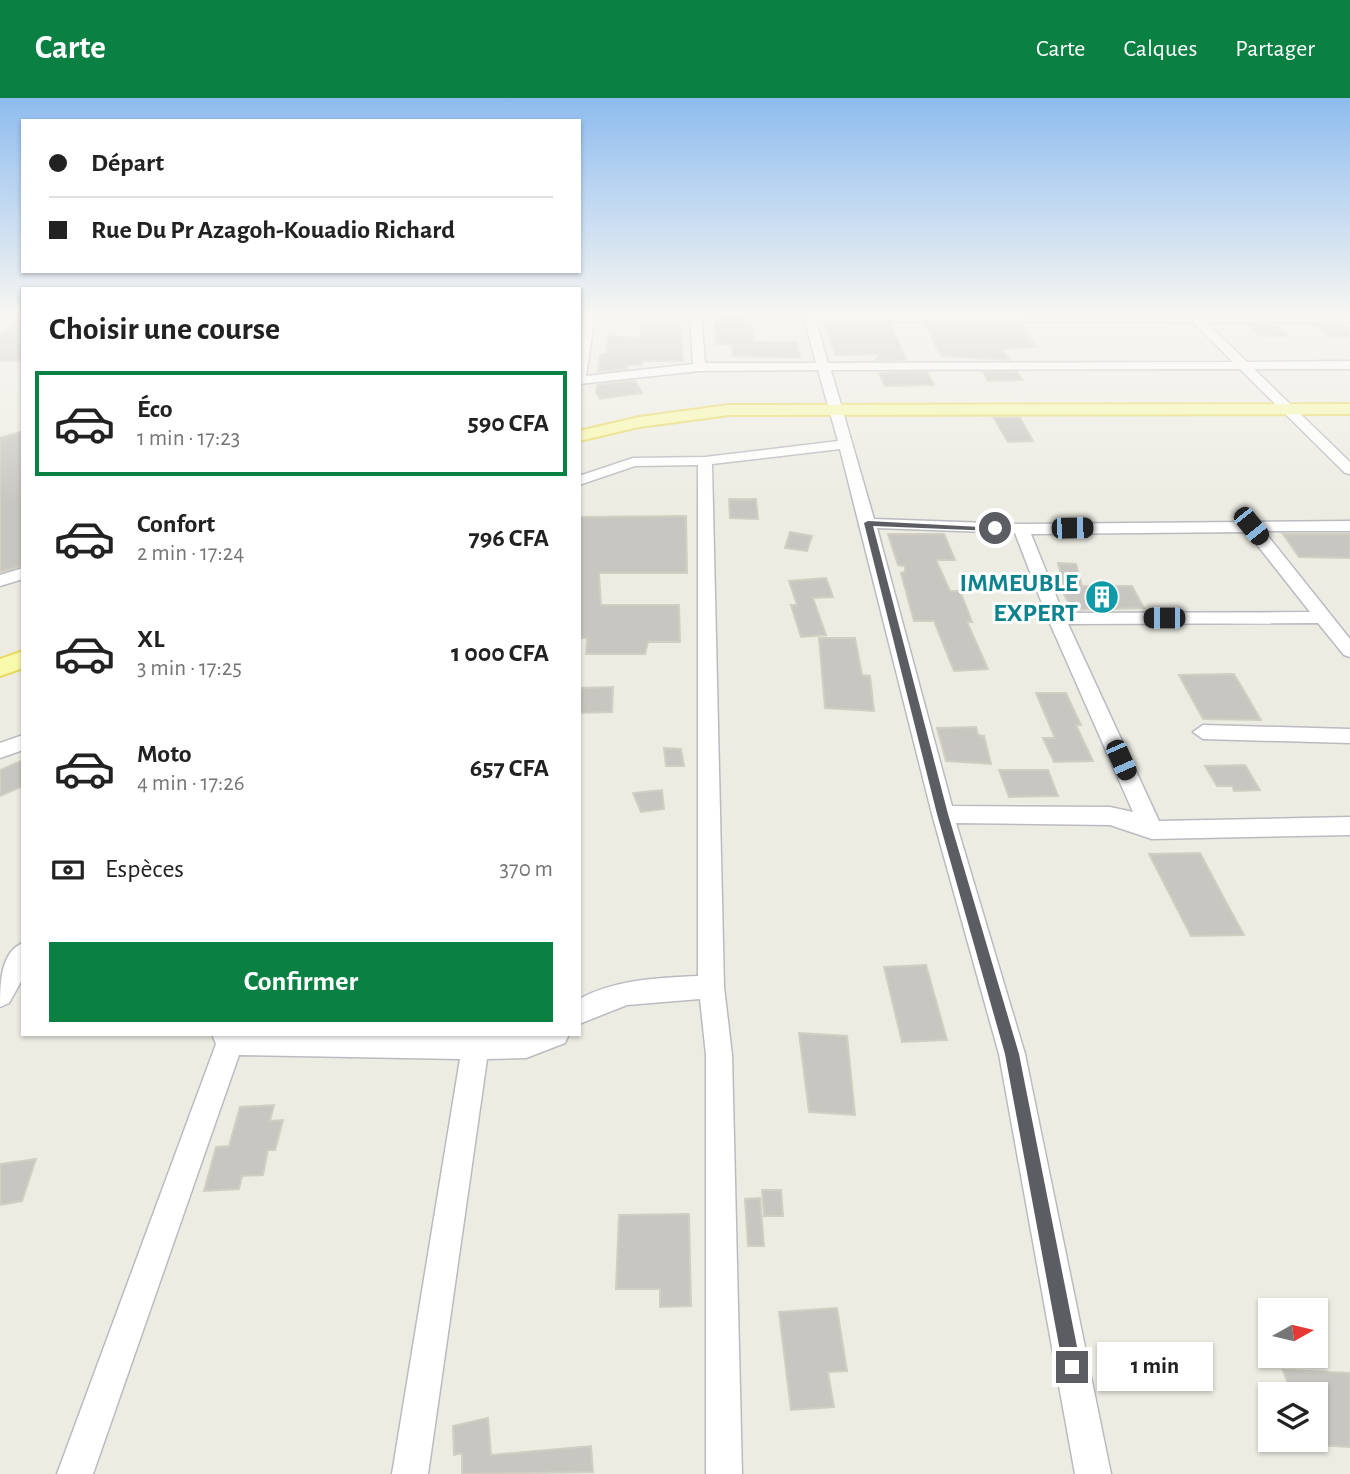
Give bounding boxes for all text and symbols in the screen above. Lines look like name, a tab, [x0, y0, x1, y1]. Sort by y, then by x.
text: Carte	[35, 32, 106, 65]
text: Carte	[1036, 37, 1085, 61]
text: Calques	[1123, 37, 1197, 61]
text: Partager	[1235, 37, 1315, 61]
text: Départ	[91, 150, 164, 176]
text: Rue Du Pr Azagoh-Kouadio Richard	[91, 217, 455, 243]
text: Choisir une course	[49, 313, 280, 345]
icon: car	[53, 392, 116, 455]
text: Éco	[137, 396, 173, 422]
text: 590 CFA	[467, 410, 549, 436]
text: 1 min · 17:23	[137, 427, 240, 450]
car	[1230, 503, 1273, 549]
icon: car	[53, 507, 116, 570]
text: Confort	[137, 511, 215, 537]
route start	[979, 512, 1011, 544]
car	[1051, 517, 1094, 539]
text: 796 CFA	[468, 525, 549, 551]
text: 2 min · 17:24	[137, 542, 244, 565]
place label: IMMEUBLE EXPERT	[960, 570, 1078, 626]
building icon: IMMEUBLE EXPERT	[1083, 578, 1121, 616]
car	[1144, 608, 1186, 629]
icon: car	[53, 622, 116, 685]
text: XL	[137, 626, 164, 652]
text: 1 000 CFA	[451, 640, 549, 666]
text: 3 min · 17:25	[137, 657, 242, 680]
icon: car	[53, 737, 116, 800]
car	[1103, 737, 1140, 783]
text: Moto	[137, 741, 192, 767]
text: 657 CFA	[470, 755, 549, 781]
text: 4 min · 17:26	[137, 772, 245, 795]
icon: cash	[49, 851, 87, 889]
text: Espèces	[105, 856, 184, 882]
text: 370 m	[500, 858, 553, 881]
button: Confirmer	[49, 942, 553, 1022]
north arrow	[1258, 1298, 1328, 1368]
map controls	[1258, 1298, 1328, 1452]
callout: 1 min	[1096, 1342, 1212, 1392]
route end	[1056, 1351, 1088, 1383]
text: 1 min	[1131, 1355, 1179, 1378]
button: layers	[1258, 1382, 1328, 1452]

